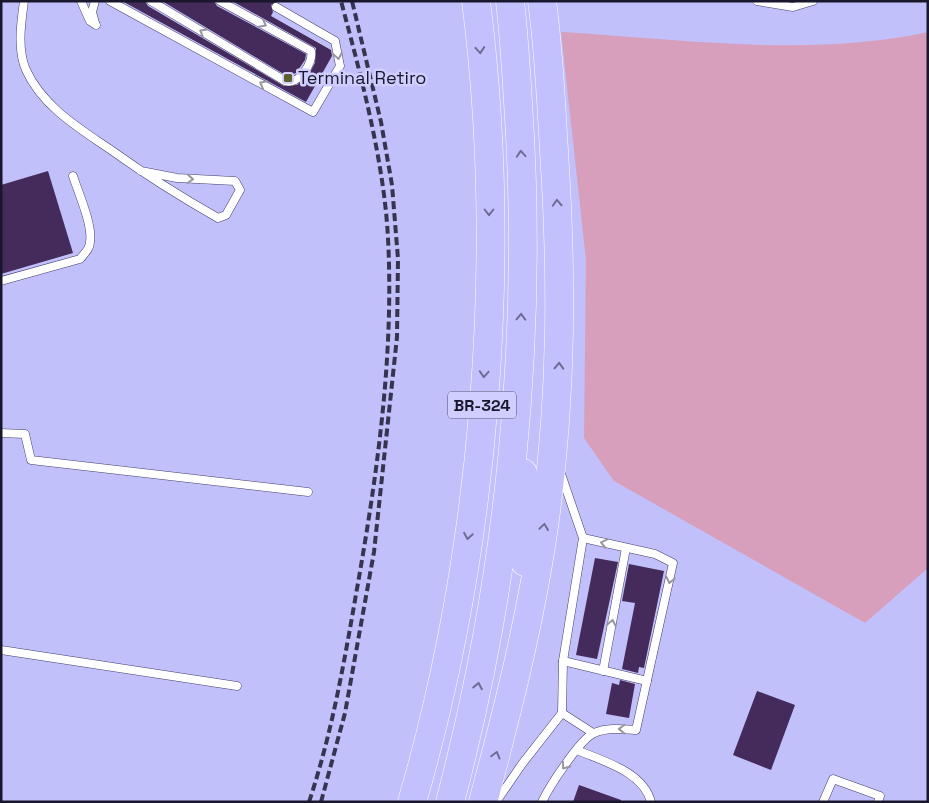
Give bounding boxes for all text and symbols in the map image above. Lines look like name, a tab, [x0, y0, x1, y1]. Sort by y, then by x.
one-way arrow	[258, 18, 267, 28]
one-way arrow	[200, 29, 209, 39]
one-way arrow	[475, 46, 486, 54]
one-way arrow	[332, 52, 343, 60]
place label: Terminal Retiro	[298, 66, 426, 89]
marker: Terminal Retiro	[282, 72, 294, 84]
one-way arrow	[259, 80, 268, 90]
one-way arrow	[516, 150, 527, 158]
one-way arrow	[186, 173, 194, 184]
one-way arrow	[552, 199, 563, 207]
one-way arrow	[484, 208, 494, 216]
one-way arrow	[516, 312, 527, 320]
one-way arrow	[553, 361, 564, 369]
one-way arrow	[479, 371, 490, 379]
road number: BR-324	[448, 392, 516, 418]
one-way arrow	[538, 523, 549, 531]
one-way arrow	[463, 532, 474, 540]
one-way arrow	[600, 538, 609, 549]
one-way arrow	[665, 575, 675, 584]
one-way arrow	[606, 619, 616, 628]
one-way arrow	[472, 682, 483, 691]
one-way arrow	[618, 724, 626, 735]
one-way arrow	[490, 751, 500, 759]
one-way arrow	[562, 760, 571, 770]

